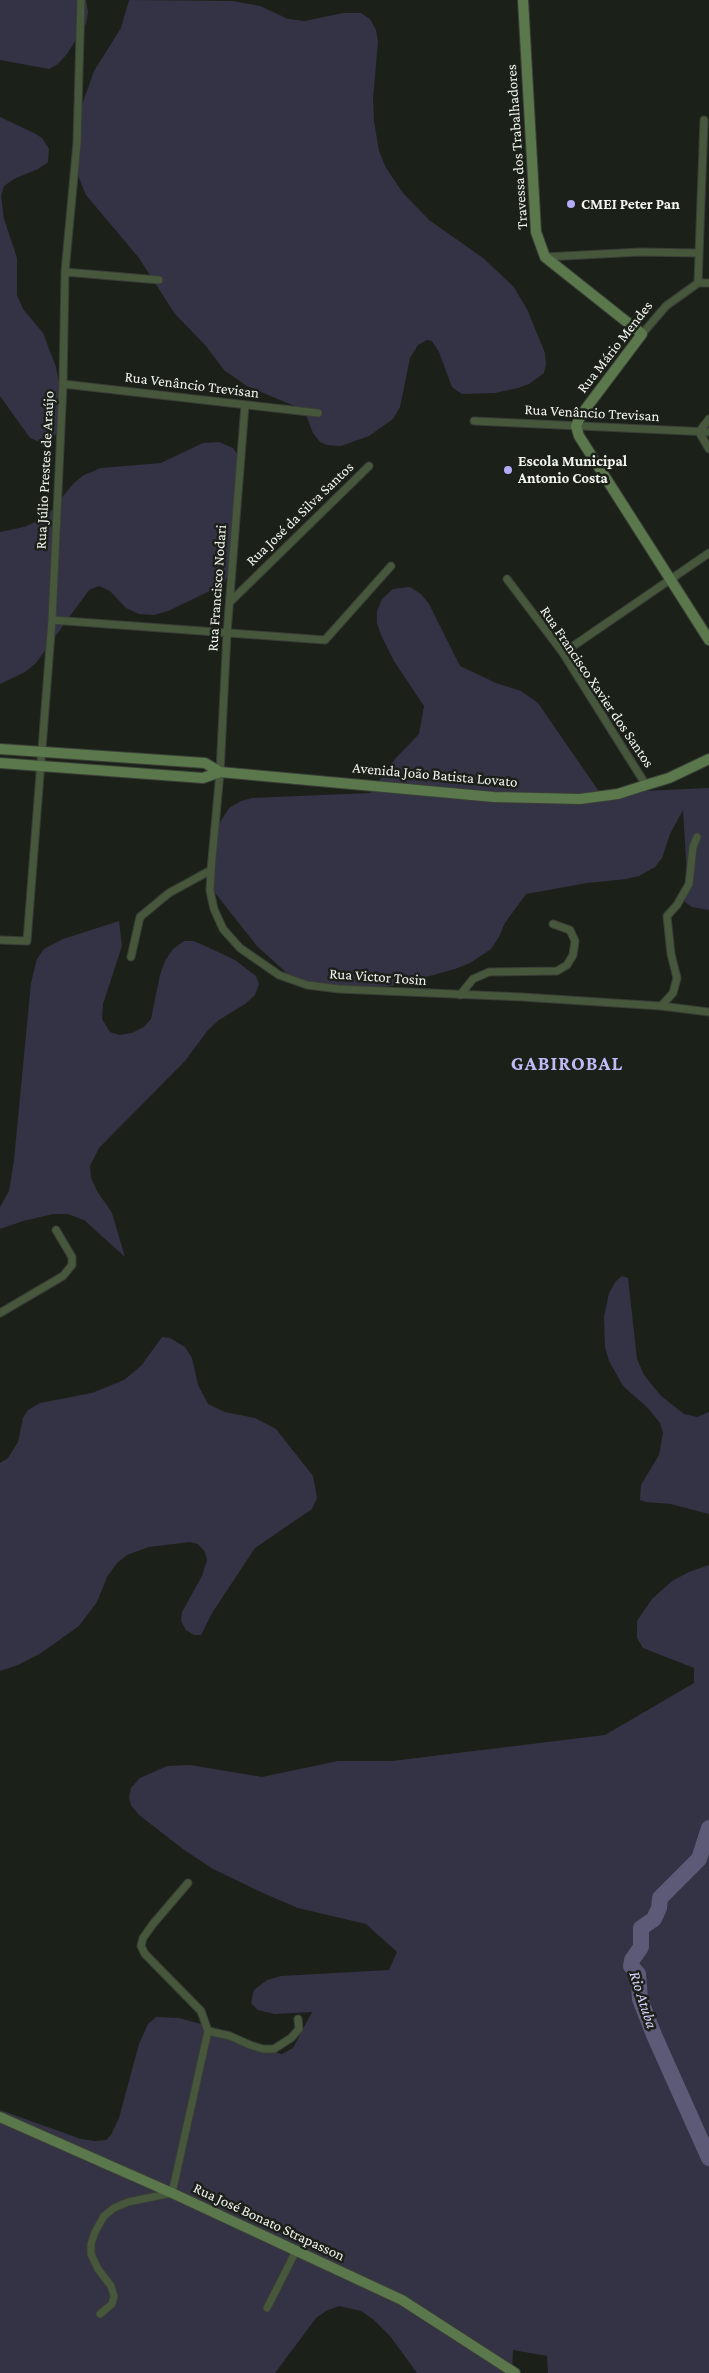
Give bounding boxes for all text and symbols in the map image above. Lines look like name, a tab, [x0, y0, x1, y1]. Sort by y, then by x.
street label: Travessa dos Trabalhadores	[502, 64, 532, 230]
place label: CMEI Peter Pan	[581, 195, 680, 213]
marker: CMEI Peter Pan	[565, 198, 577, 210]
street label: Rua Mário Mendes	[573, 297, 657, 397]
street label: Rua Venâncio Trevisan	[124, 368, 260, 402]
street label: Rua Júlio Prestes de Araújo	[32, 390, 58, 550]
street label: Rua Venâncio Trevisan	[524, 400, 660, 426]
place label: Escola Municipal Antonio Costa	[518, 452, 627, 487]
street label: Rua José da Silva Santos	[243, 458, 357, 570]
marker: Escola Municipal Antonio Costa	[502, 464, 514, 476]
street label: Rua Francisco Nodari	[204, 524, 230, 652]
street label: Rua Francisco Xavier dos Santos	[536, 603, 658, 771]
street label: Avenida João Batista Lovato	[352, 759, 518, 791]
street label: Rua Victor Tosin	[329, 965, 427, 989]
district label: GABIROBAL	[510, 1052, 624, 1076]
water label: Rio Atuba	[625, 1969, 661, 2031]
street label: Rua José Bonato Strapasson	[191, 2179, 347, 2265]

